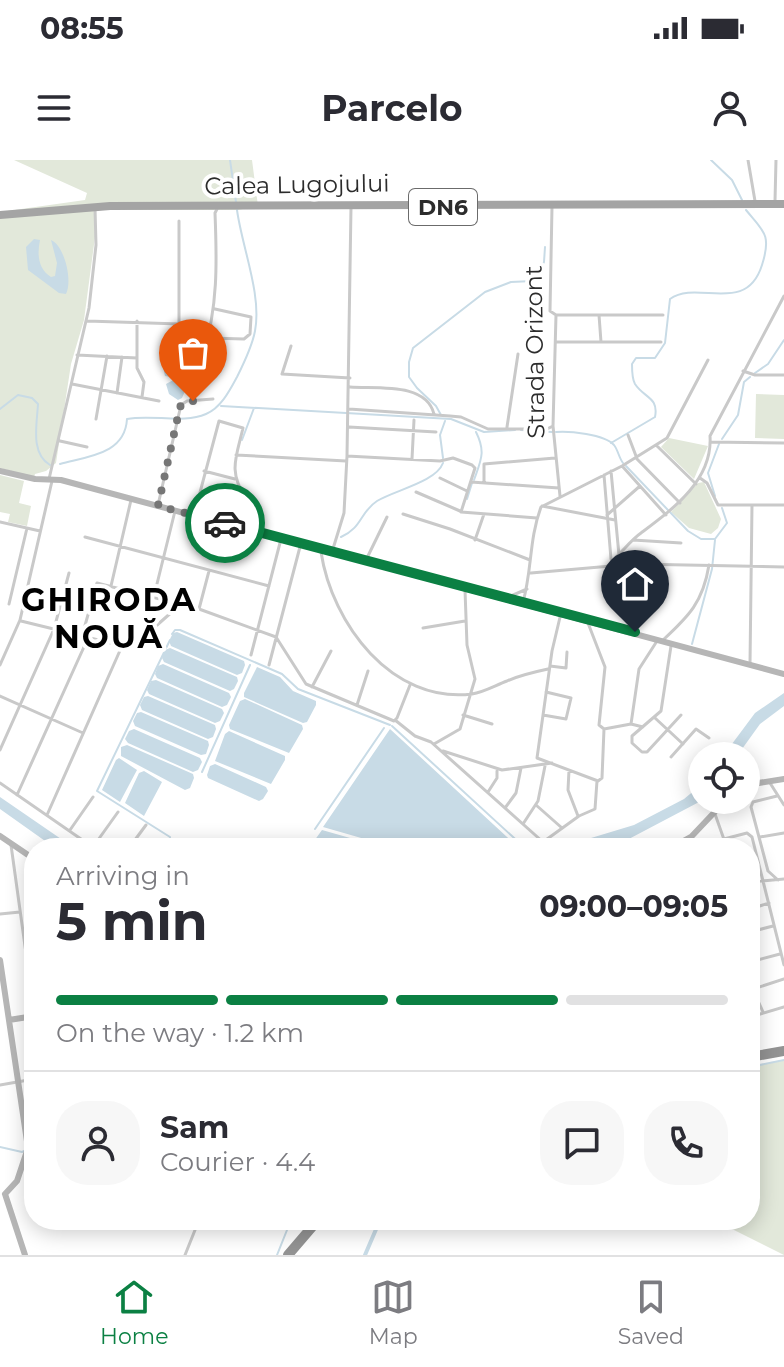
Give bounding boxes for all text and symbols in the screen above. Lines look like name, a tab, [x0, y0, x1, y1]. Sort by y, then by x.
text: 08:55	[40, 10, 124, 47]
icon: menu	[32, 86, 76, 130]
text: Parcelo	[321, 86, 463, 130]
icon: person	[708, 86, 752, 130]
street label: Calea Lugojului	[204, 168, 390, 201]
road number: DN6	[409, 189, 477, 225]
street label: Strada Orizont	[518, 265, 551, 439]
pin	[159, 319, 227, 401]
icon: bag	[171, 331, 215, 375]
courier	[185, 483, 265, 563]
icon: car	[203, 501, 247, 545]
pin	[601, 550, 669, 632]
icon: home	[613, 562, 657, 606]
district label: GHIRODA NOUĂ	[21, 580, 197, 656]
map controls	[688, 742, 760, 814]
button: locate	[688, 742, 760, 814]
text: Arriving in	[56, 860, 190, 892]
text: 09:00–09:05	[539, 888, 728, 925]
text: 5 min	[56, 890, 208, 953]
text: On the way · 1.2 km	[56, 1017, 304, 1049]
button: person	[56, 1101, 140, 1185]
button: chat	[540, 1101, 624, 1185]
button: phone	[644, 1101, 728, 1185]
text: Sam	[160, 1109, 229, 1146]
text: Courier · 4.4	[160, 1146, 315, 1178]
tab: Home	[100, 1275, 168, 1350]
tab: Map	[369, 1275, 418, 1350]
tab: Saved	[618, 1275, 684, 1350]

